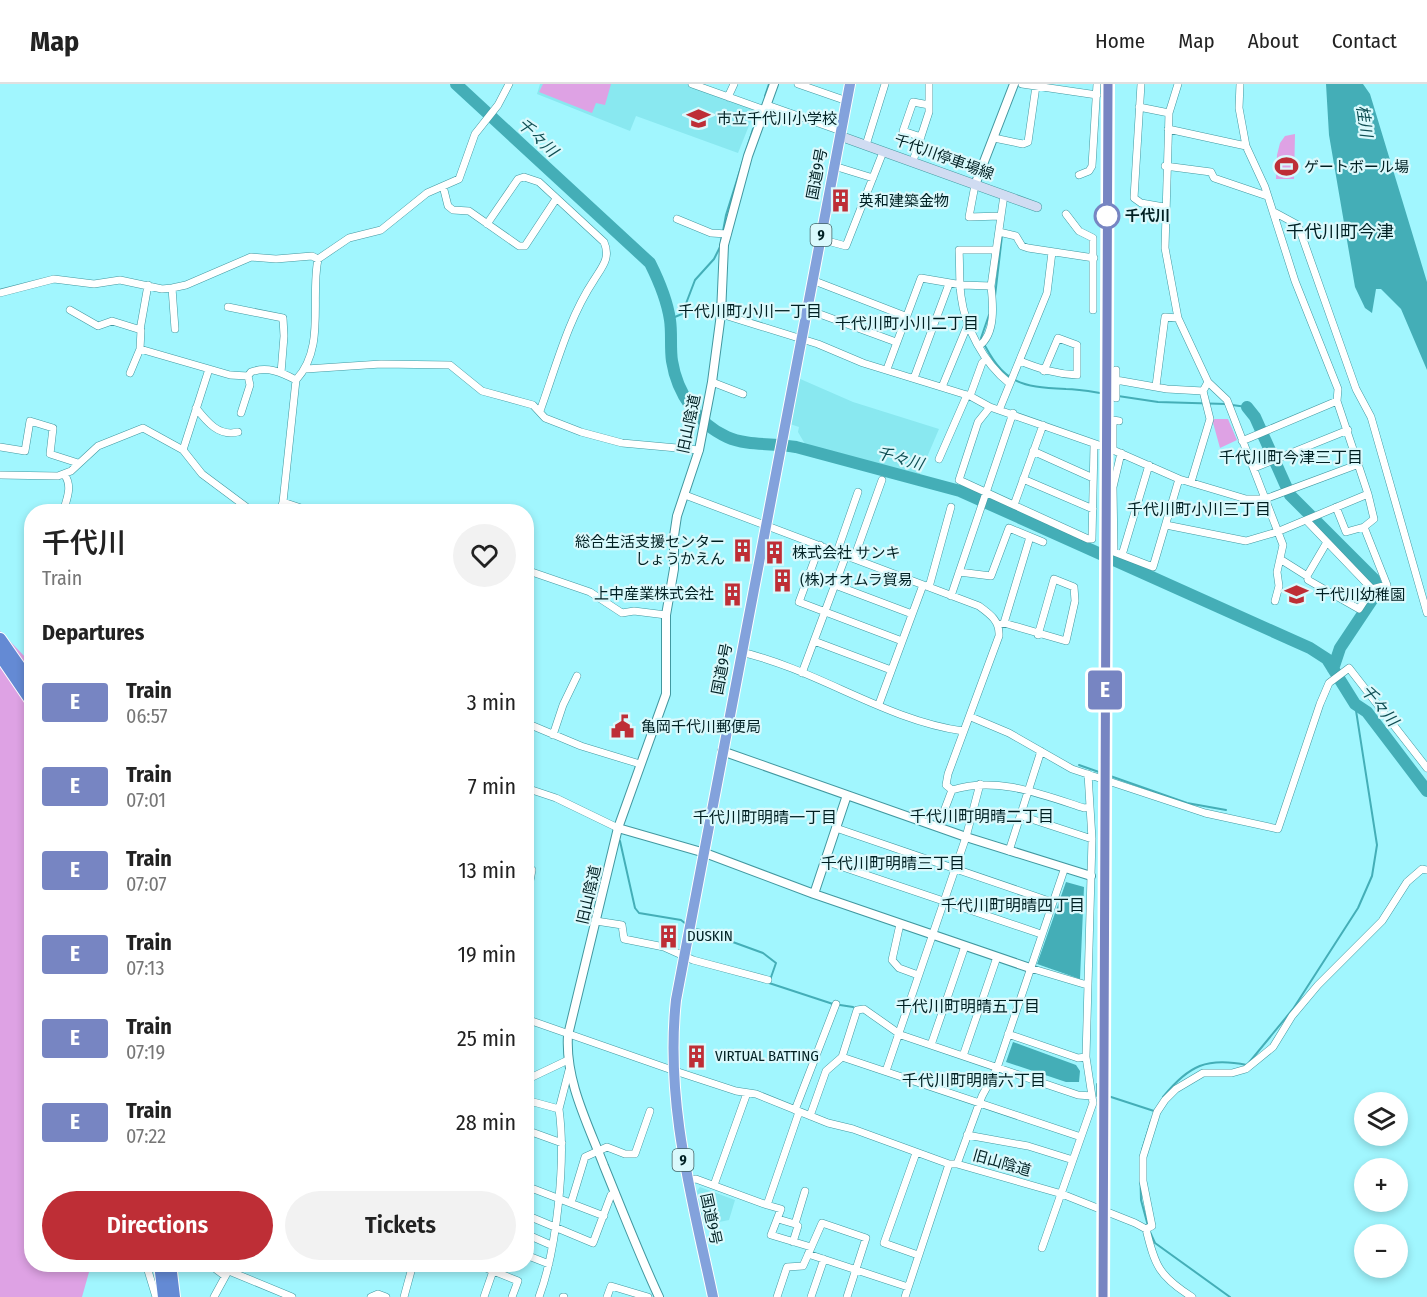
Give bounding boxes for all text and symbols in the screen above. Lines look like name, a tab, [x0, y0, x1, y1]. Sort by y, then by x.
text: Map	[30, 25, 79, 58]
text: Home	[1095, 28, 1145, 54]
text: Map	[1178, 28, 1215, 54]
text: About	[1248, 28, 1299, 54]
text: Contact	[1332, 28, 1397, 54]
water label: 桂川	[1353, 104, 1376, 140]
school or university icon: 市立千代川小学校	[686, 106, 712, 132]
place label: 市立千代川小学校	[717, 110, 837, 128]
water label: 千々川	[514, 114, 563, 162]
street label: 千代川停車場線	[892, 131, 996, 183]
street label: 国道9号	[803, 147, 831, 201]
sports icon: ゲートボール場	[1273, 154, 1299, 180]
place label: ゲートボール場	[1304, 158, 1409, 176]
building icon: 英和建築金物	[828, 188, 854, 214]
place label: 英和建築金物	[859, 192, 949, 210]
marker: 千代川	[1094, 203, 1120, 229]
place label: 千代川	[1125, 207, 1170, 225]
district label: 千代川町今津	[1286, 221, 1394, 243]
road number: 9	[810, 224, 832, 246]
district label: 千代川町小川一丁目	[678, 302, 822, 321]
district label: 千代川町小川二丁目	[835, 314, 979, 333]
street label: 旧山陰道	[674, 393, 704, 455]
water label: 千々川	[874, 443, 927, 474]
district label: 千代川町今津三丁目	[1219, 448, 1363, 467]
district label: 千代川町小川三丁目	[1127, 500, 1271, 519]
button: heart	[453, 524, 516, 587]
text: 千代川	[42, 527, 126, 560]
place label: 総合生活支援センター しょうかえん	[575, 533, 725, 568]
building icon: 総合生活支援センター しょうかえん	[730, 538, 756, 564]
building icon: 株式会社 サンキ	[761, 540, 787, 566]
place label: 株式会社 サンキ	[792, 544, 901, 562]
text: Train	[42, 566, 82, 590]
building icon: (株)オオムラ貿易	[769, 567, 795, 593]
place label: (株)オオムラ貿易	[800, 571, 913, 589]
building icon: 上中産業株式会社	[719, 581, 745, 607]
school or university icon: 千代川幼稚園	[1284, 582, 1310, 608]
place label: 上中産業株式会社	[594, 585, 714, 603]
place label: 千代川幼稚園	[1315, 586, 1405, 604]
text: Departures	[42, 619, 144, 646]
street label: 国道9号	[708, 642, 736, 696]
line badge: E	[1086, 670, 1124, 710]
text: Train	[126, 677, 172, 704]
text: E	[1100, 677, 1110, 703]
water label: 千々川	[1357, 681, 1404, 731]
text: E	[70, 689, 80, 715]
text: 3 min	[467, 689, 516, 716]
text: 06:57	[126, 704, 168, 728]
public building icon: 亀岡千代川郵便局	[610, 714, 636, 740]
place label: 亀岡千代川郵便局	[641, 718, 761, 736]
text: Train	[126, 761, 172, 788]
text: E	[70, 773, 80, 799]
text: 7 min	[468, 773, 516, 800]
text: 07:01	[126, 788, 166, 812]
district label: 千代川町明晴二丁目	[910, 807, 1054, 826]
district label: 千代川町明晴一丁目	[693, 808, 837, 827]
text: Train	[126, 845, 172, 872]
district label: 千代川町明晴三丁目	[821, 854, 965, 873]
text: E	[70, 857, 80, 883]
text: 13 min	[458, 857, 516, 884]
street label: 旧山陰道	[573, 864, 605, 926]
text: 07:07	[126, 872, 167, 896]
district label: 千代川町明晴四丁目	[941, 896, 1085, 915]
building icon: DUSKIN	[656, 923, 682, 949]
place label: DUSKIN	[687, 927, 733, 945]
text: Train	[126, 929, 172, 956]
text: E	[70, 941, 80, 967]
text: 19 min	[458, 941, 516, 968]
text: 07:13	[126, 956, 164, 980]
district label: 千代川町明晴五丁目	[896, 997, 1040, 1016]
text: Train	[126, 1013, 172, 1040]
text: E	[70, 1025, 80, 1051]
text: 25 min	[457, 1025, 516, 1052]
text: 07:19	[126, 1040, 165, 1064]
building icon: VIRTUAL BATTING	[684, 1043, 710, 1069]
place label: VIRTUAL BATTING	[715, 1047, 819, 1065]
district label: 千代川町明晴六丁目	[902, 1071, 1046, 1090]
map controls	[1354, 1092, 1408, 1278]
button: layers	[1354, 1092, 1408, 1146]
text: Train	[126, 1097, 172, 1124]
text: E	[70, 1109, 80, 1135]
text: 28 min	[456, 1109, 516, 1136]
text: 07:22	[126, 1124, 166, 1148]
street label: 旧山陰道	[971, 1146, 1033, 1180]
road number: 9	[672, 1149, 694, 1171]
button: +	[1354, 1158, 1408, 1212]
button: Directions	[42, 1191, 273, 1260]
button: Tickets	[285, 1191, 516, 1260]
street label: 国道9号	[697, 1192, 725, 1246]
button: −	[1354, 1224, 1408, 1278]

